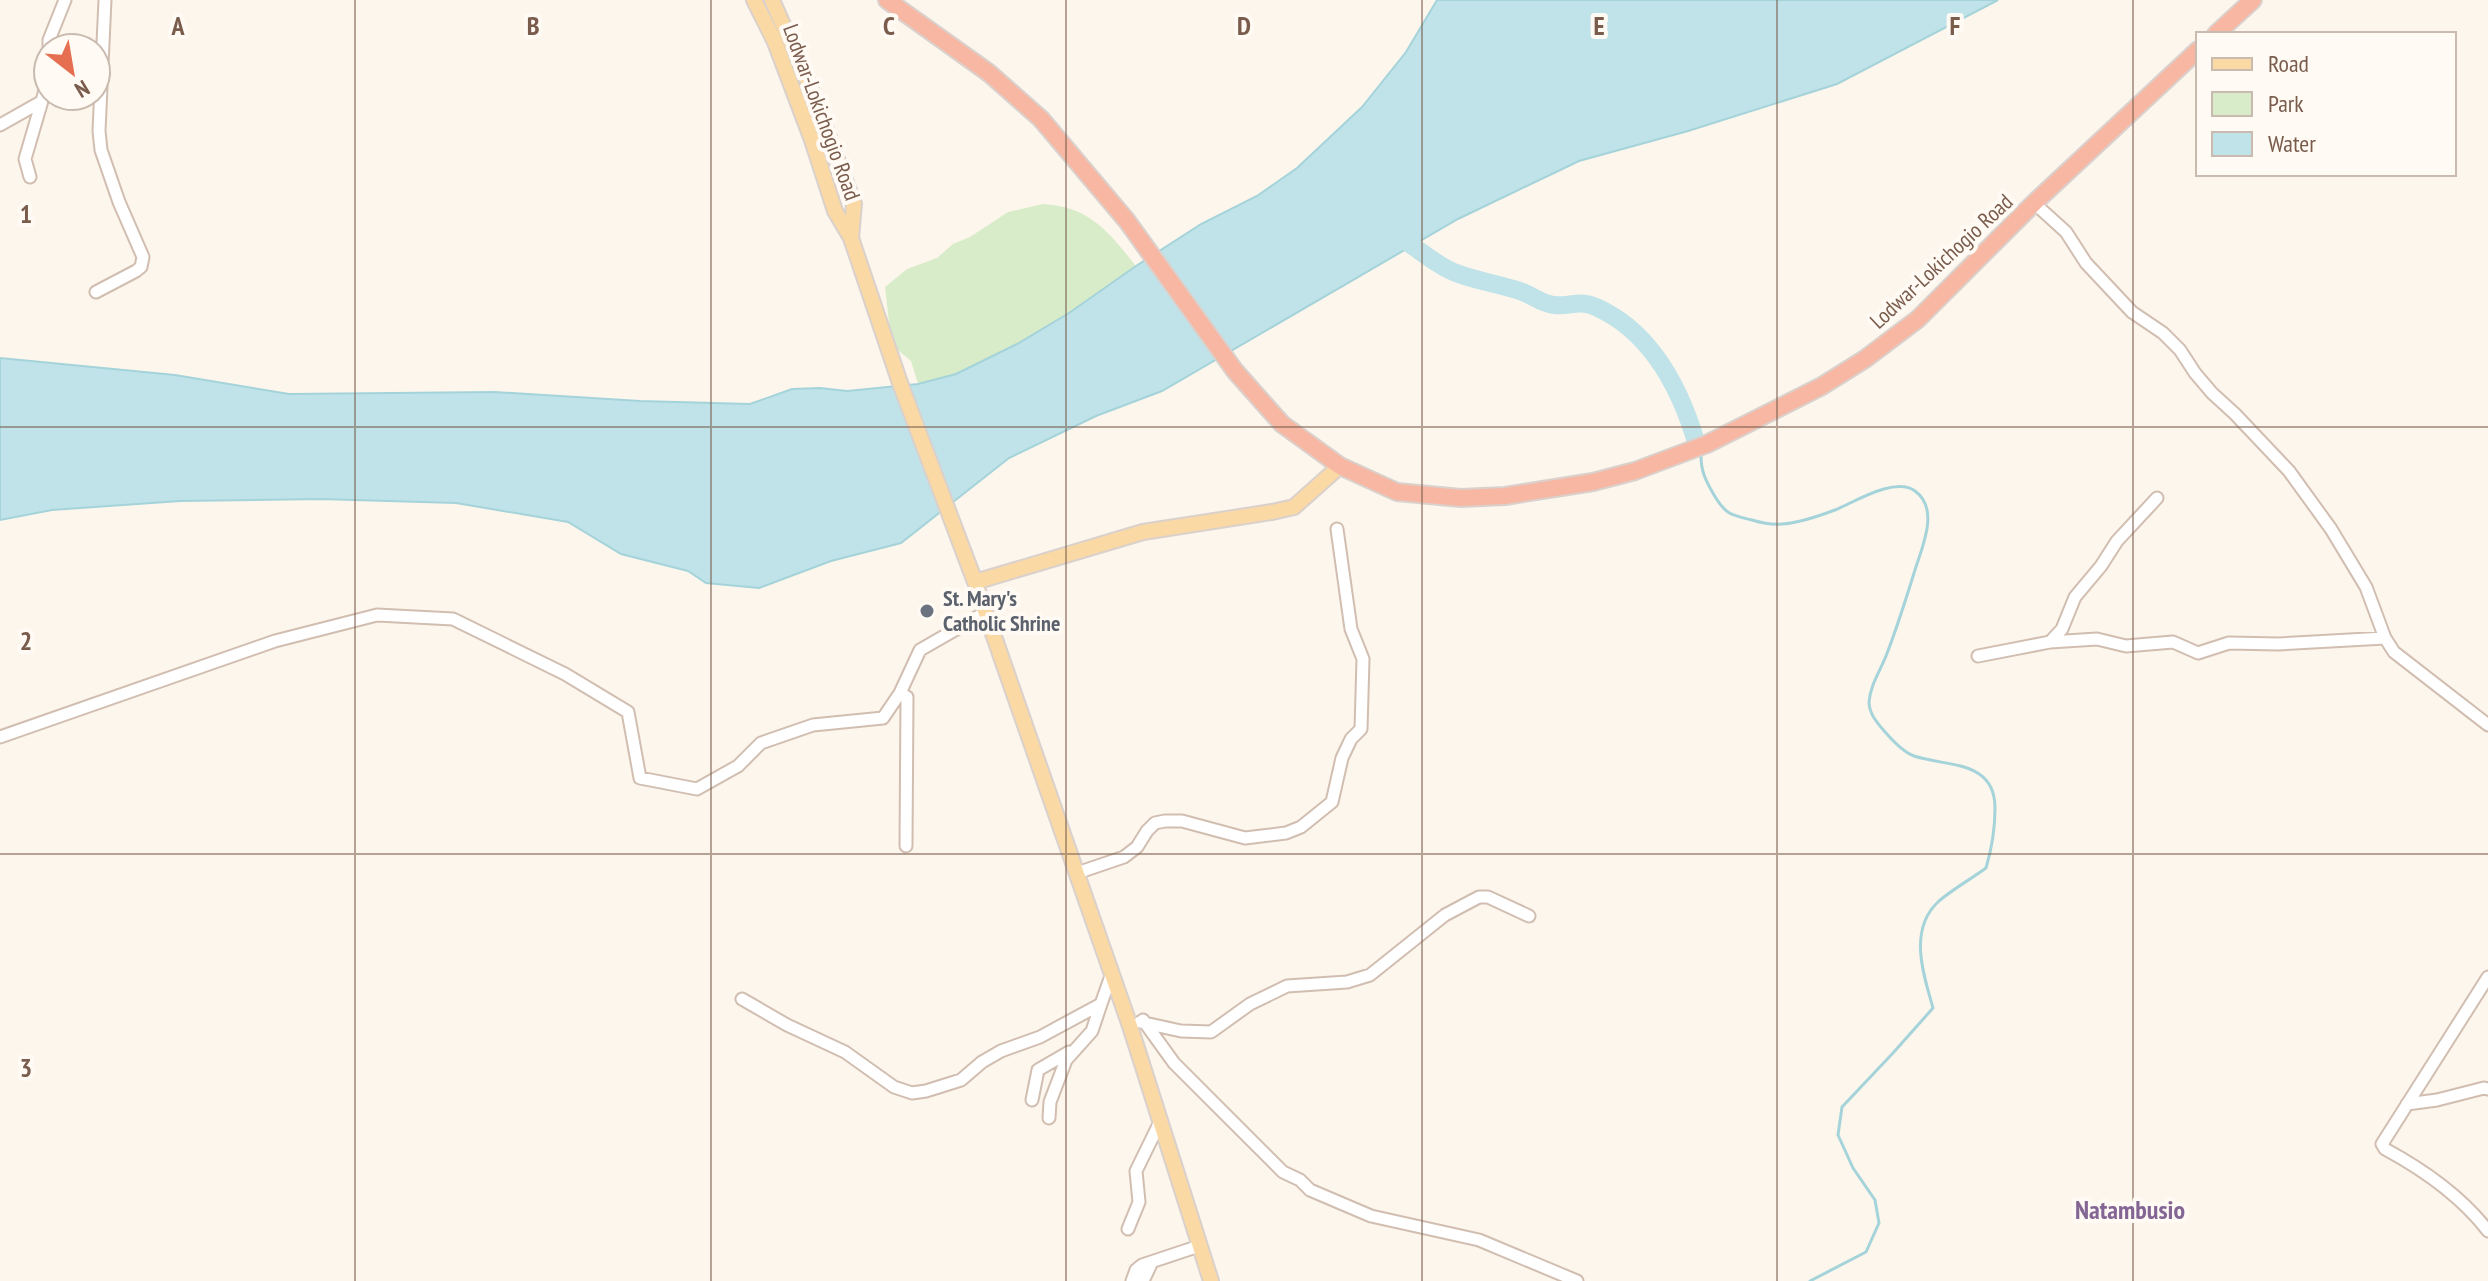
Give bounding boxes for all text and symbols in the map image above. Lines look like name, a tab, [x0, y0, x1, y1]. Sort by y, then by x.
text: A	[170, 9, 185, 42]
text: B	[527, 9, 540, 42]
text: C	[883, 9, 895, 42]
text: D	[1237, 9, 1251, 42]
text: E	[1593, 9, 1605, 42]
text: F	[1950, 9, 1961, 42]
street label: Lodwar-Lokichogio Road	[777, 20, 867, 204]
north arrow	[32, 32, 112, 112]
legend	[2196, 32, 2456, 176]
text: Road	[2268, 48, 2309, 79]
text: N	[70, 74, 95, 104]
text: Park	[2268, 88, 2304, 119]
text: Water	[2268, 128, 2316, 159]
street label: Lodwar-Lokichogio Road	[1864, 188, 2018, 334]
text: 1	[20, 197, 32, 230]
place label: St. Mary's Catholic Shrine	[943, 584, 1060, 637]
marker: St. Mary's Catholic Shrine	[918, 602, 936, 620]
text: 2	[20, 624, 32, 657]
text: 3	[20, 1051, 32, 1084]
district label: Natambusio	[2075, 1193, 2185, 1226]

